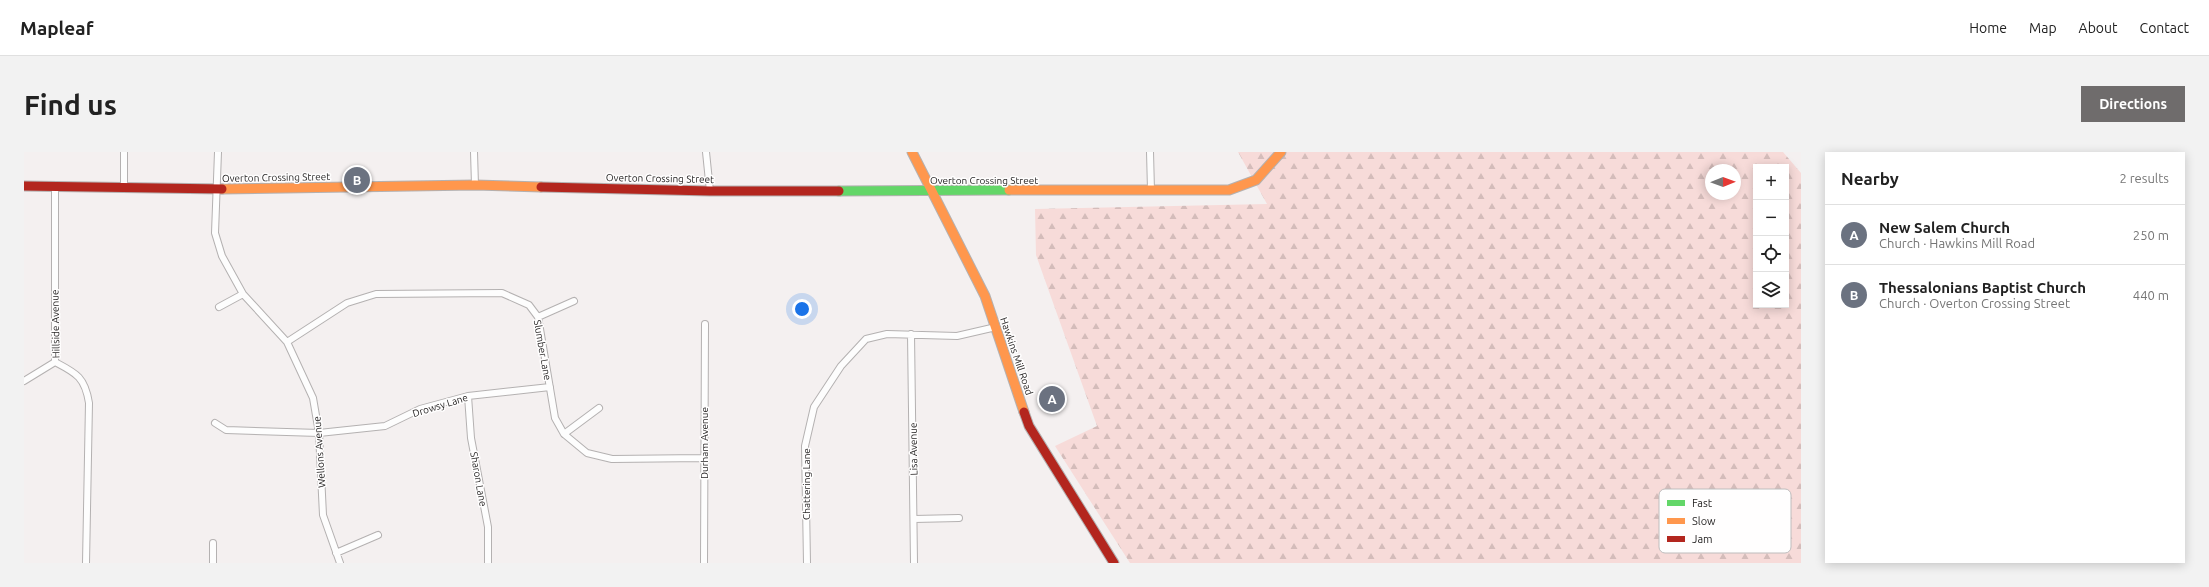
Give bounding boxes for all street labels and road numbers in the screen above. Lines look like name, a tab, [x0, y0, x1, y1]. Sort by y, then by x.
street label: Overton Crossing Street	[222, 171, 330, 184]
street label: Overton Crossing Street	[606, 172, 714, 185]
street label: Overton Crossing Street	[930, 175, 1038, 186]
street label: Hillside Avenue	[49, 290, 62, 358]
street label: Hawkins Mill Road	[998, 316, 1035, 397]
street label: Slumber Lane	[532, 319, 553, 381]
street label: Drowsy Lane	[411, 392, 469, 419]
street label: Durham Avenue	[699, 407, 710, 479]
street label: Wellons Avenue	[312, 416, 327, 488]
street label: Lisa Avenue	[908, 422, 919, 476]
street label: Chattering Lane	[801, 448, 812, 520]
street label: Sharon Lane	[468, 451, 489, 507]

